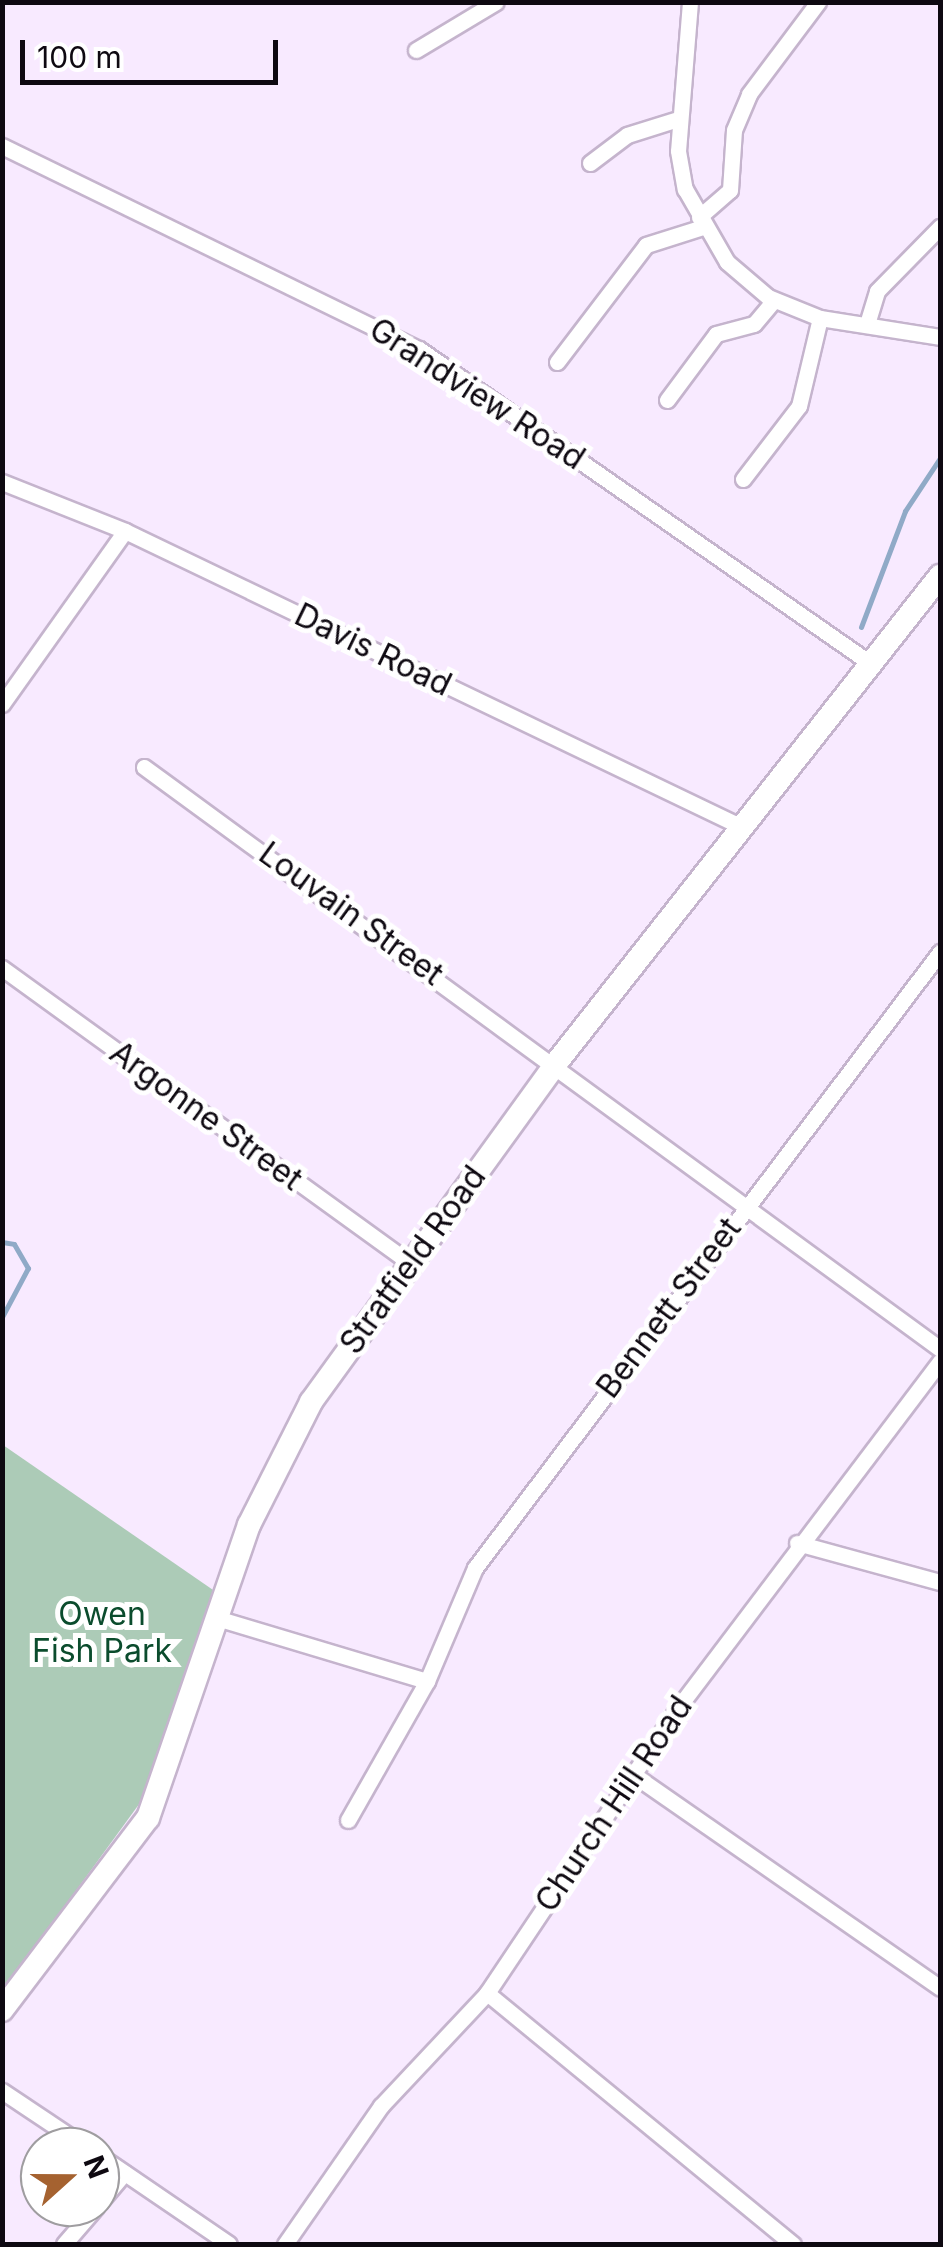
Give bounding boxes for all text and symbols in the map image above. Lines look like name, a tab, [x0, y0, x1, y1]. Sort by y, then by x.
scale bar	[25, 20, 282, 82]
text: 100 m	[37, 39, 122, 75]
street label: Grandview Road	[362, 310, 592, 478]
street label: Davis Road	[288, 596, 458, 704]
street label: Louvain Street	[252, 834, 450, 994]
street label: Argonne Street	[102, 1033, 310, 1199]
street label: Stratfield Road	[332, 1159, 494, 1361]
street label: Bennett Street	[589, 1210, 749, 1406]
park label: Owen Fish Park	[32, 1596, 172, 1671]
street label: Church Hill Road	[528, 1689, 700, 1919]
north arrow	[20, 2127, 120, 2227]
text: N	[76, 2151, 116, 2183]

